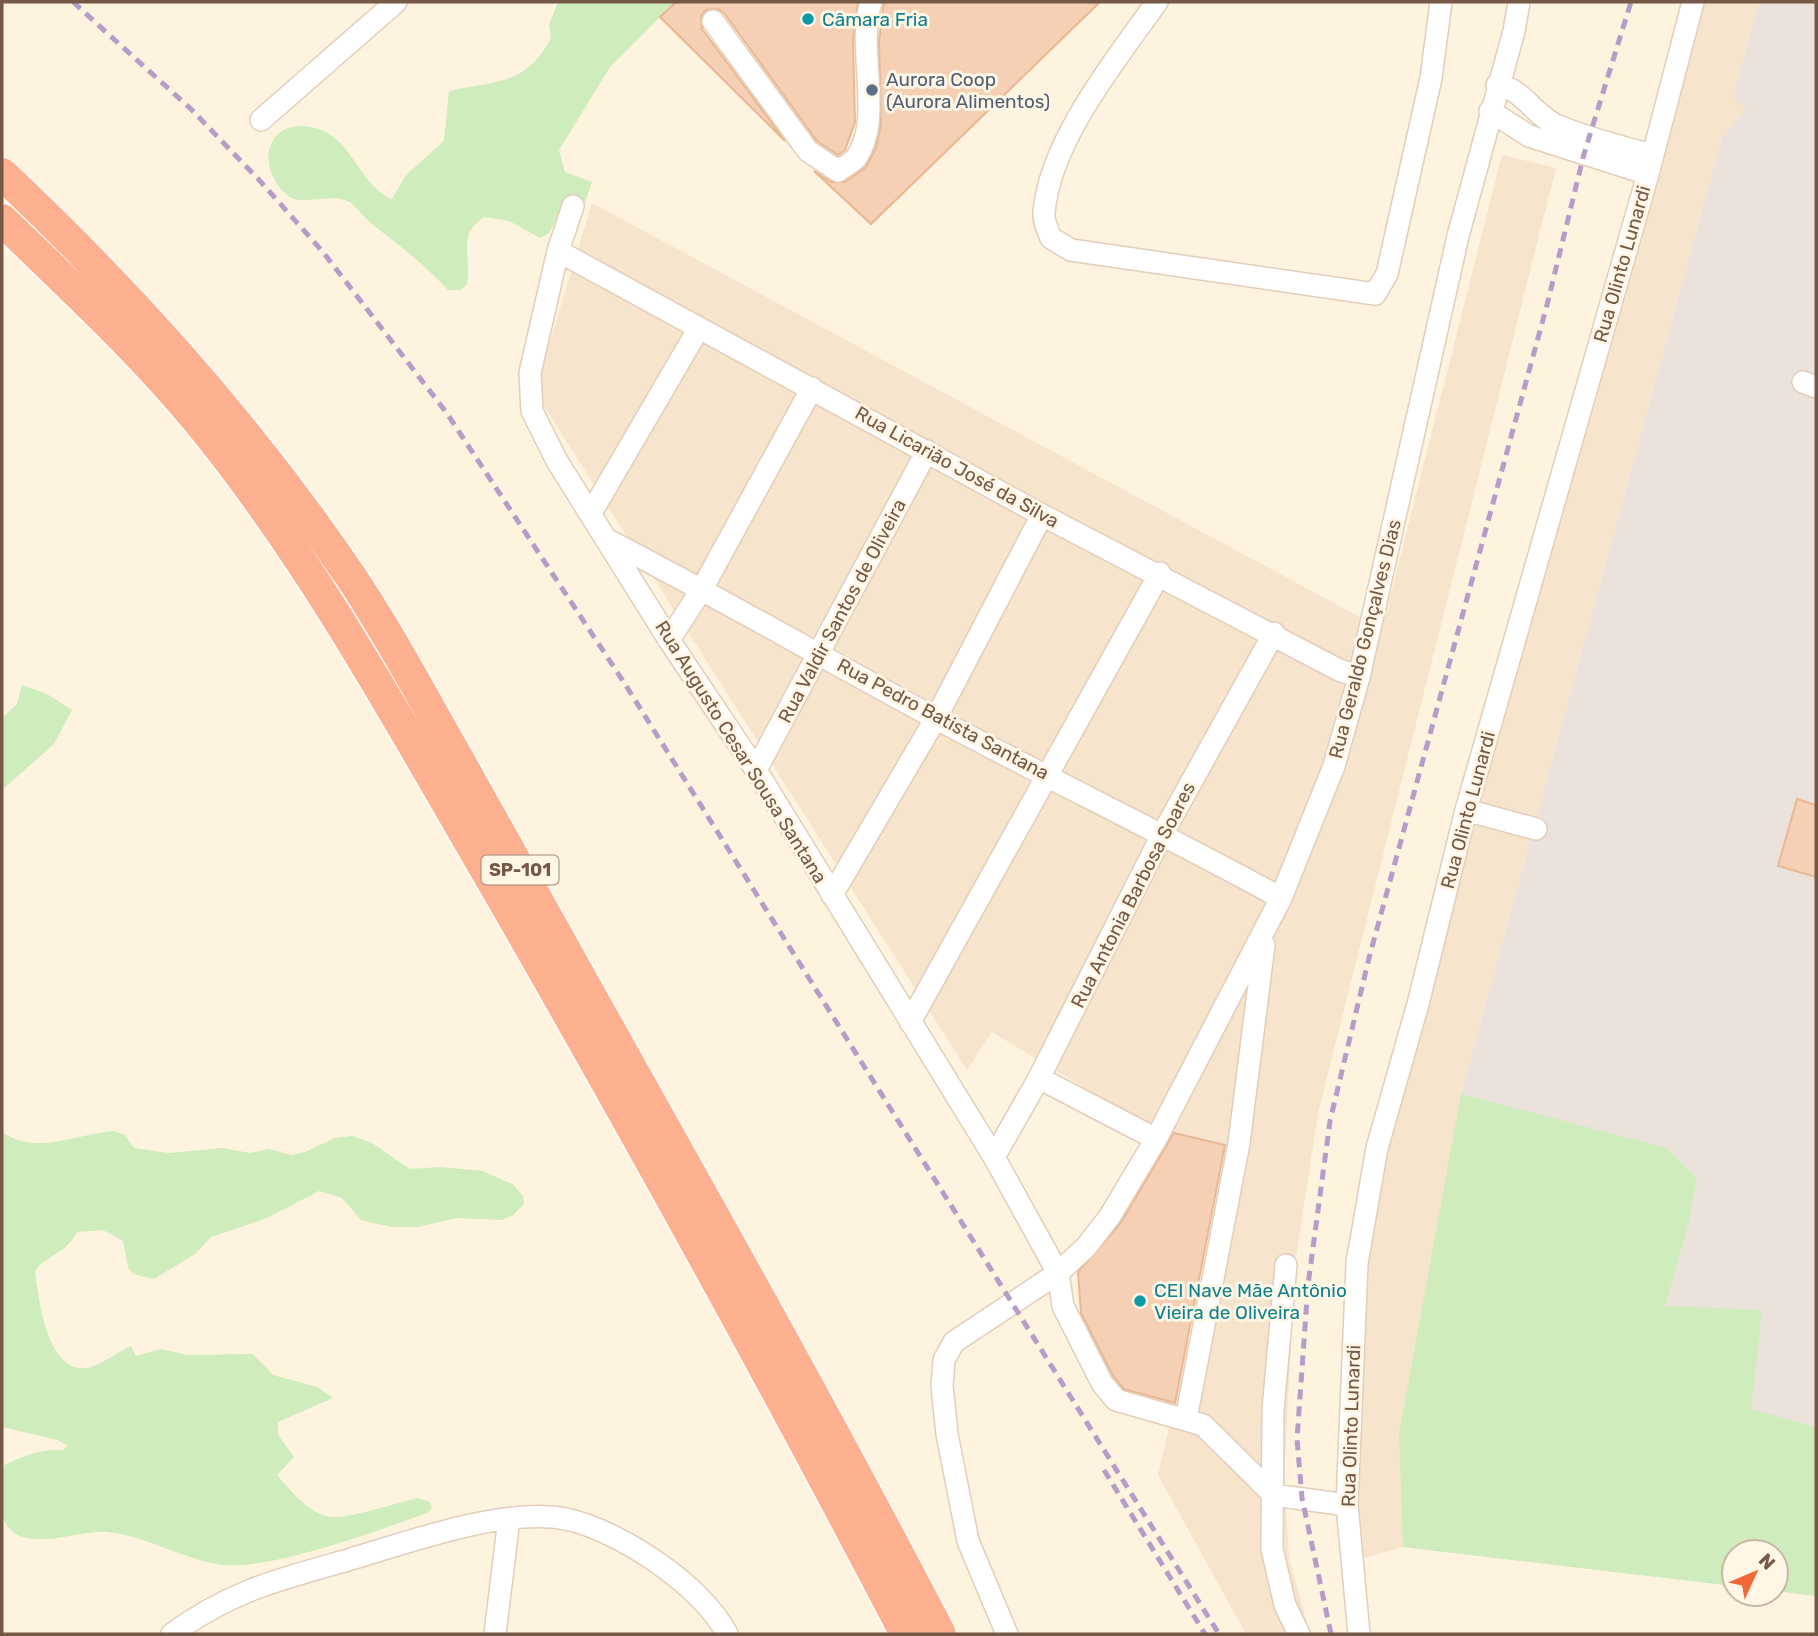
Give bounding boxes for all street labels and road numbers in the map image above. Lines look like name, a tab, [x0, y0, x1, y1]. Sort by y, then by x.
street label: Rua Olinto Lunardi	[1589, 183, 1655, 345]
street label: Rua Licarião José da Silva	[851, 401, 1063, 533]
street label: Rua Valdir Santos de Oliveira	[773, 495, 911, 727]
street label: Rua Geraldo Gonçalves Dias	[1324, 517, 1406, 761]
street label: Rua Augusto Cesar Sousa Santana	[650, 616, 832, 888]
street label: Rua Pedro Batista Santana	[833, 653, 1053, 785]
street label: Rua Olinto Lunardi	[1436, 729, 1500, 891]
street label: Rua Antonia Barbosa Soares	[1066, 778, 1200, 1012]
road number: SP-101	[482, 856, 558, 884]
street label: Rua Olinto Lunardi	[1337, 1345, 1365, 1507]

